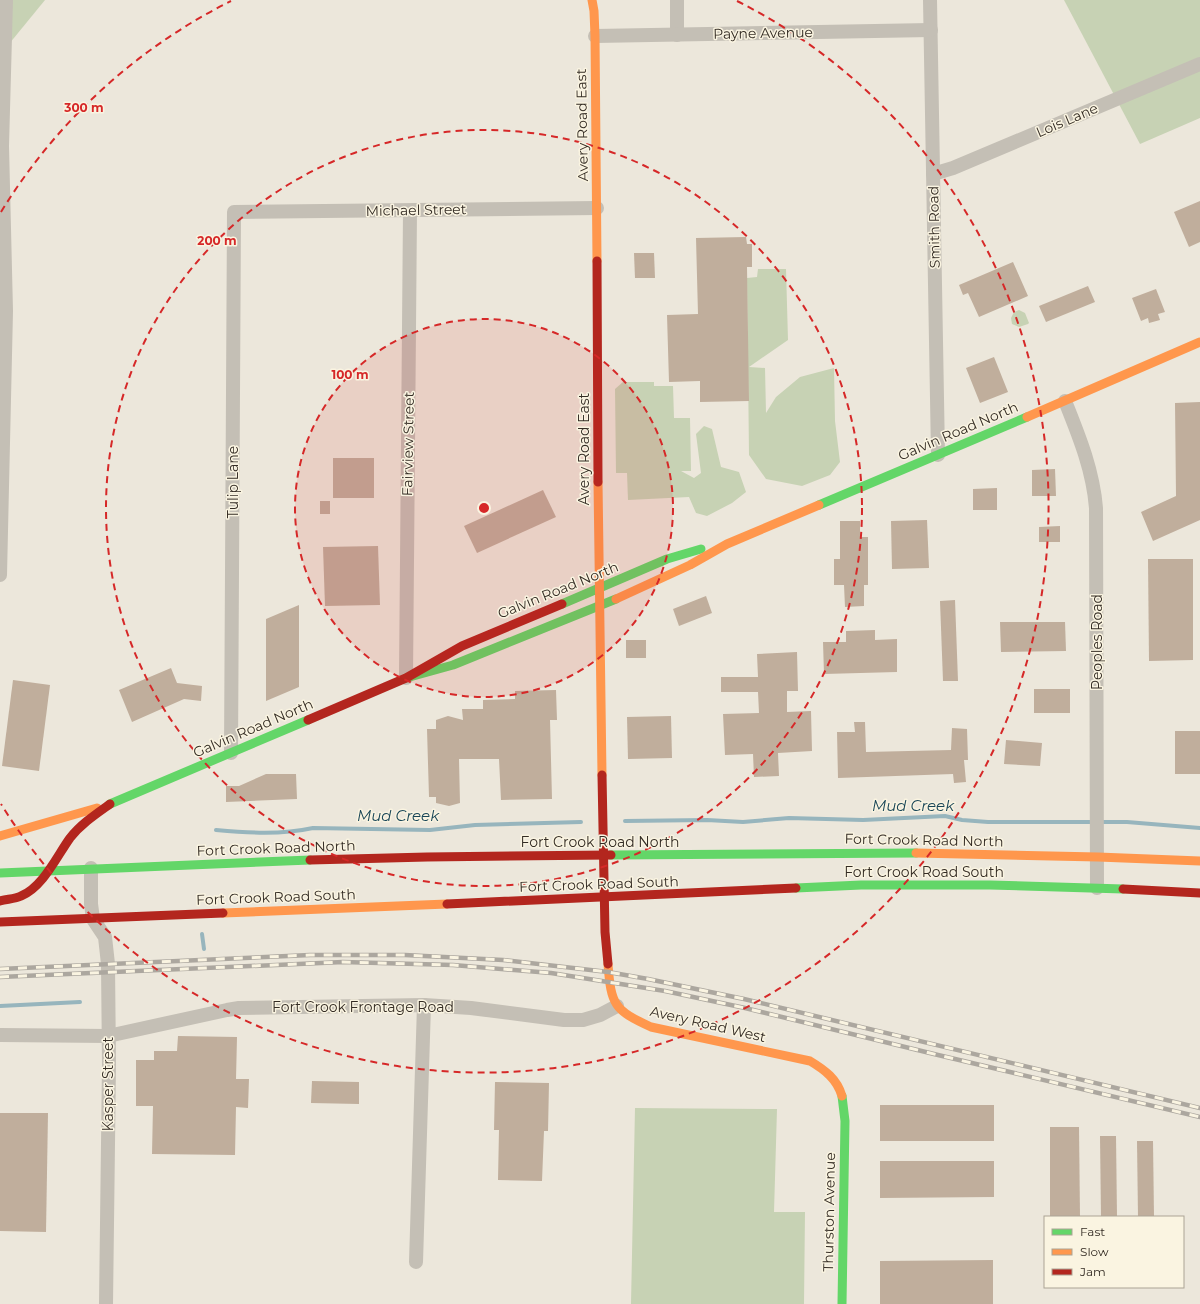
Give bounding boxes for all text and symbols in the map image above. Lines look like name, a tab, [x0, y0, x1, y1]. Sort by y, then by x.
street label: Payne Avenue	[713, 23, 813, 43]
street label: Avery Road East	[572, 68, 592, 181]
street label: Lois Lane	[1033, 99, 1101, 141]
text: 300 m	[63, 100, 104, 115]
street label: Smith Road	[924, 186, 944, 268]
street label: Michael Street	[365, 200, 467, 220]
text: 200 m	[197, 233, 237, 248]
text: 100 m	[332, 367, 368, 382]
street label: Fairview Street	[398, 391, 418, 496]
street label: Avery Road East	[575, 392, 593, 505]
street label: Galvin Road North	[895, 398, 1021, 464]
street label: Tulip Lane	[224, 446, 242, 518]
centre of rings	[477, 501, 491, 515]
street label: Galvin Road North	[495, 558, 621, 622]
street label: Peoples Road	[1088, 594, 1106, 690]
street label: Galvin Road North	[190, 695, 316, 761]
water label: Mud Creek	[872, 796, 955, 815]
water label: Mud Creek	[357, 806, 440, 825]
street label: Fort Crook Road North	[844, 830, 1004, 850]
street label: Fort Crook Road North	[521, 833, 679, 851]
street label: Fort Crook Road North	[196, 836, 356, 860]
street label: Fort Crook Road South	[844, 863, 1004, 881]
street label: Fort Crook Road South	[519, 872, 679, 896]
street label: Fort Crook Road South	[196, 885, 356, 909]
street label: Fort Crook Frontage Road	[272, 998, 454, 1016]
street label: Avery Road West	[648, 1002, 768, 1046]
street label: Kasper Street	[99, 1036, 117, 1131]
street label: Thurston Avenue	[819, 1152, 839, 1272]
legend	[1044, 1216, 1184, 1288]
text: Fast	[1080, 1224, 1105, 1239]
text: Slow	[1080, 1244, 1109, 1259]
text: Jam	[1079, 1264, 1106, 1279]

